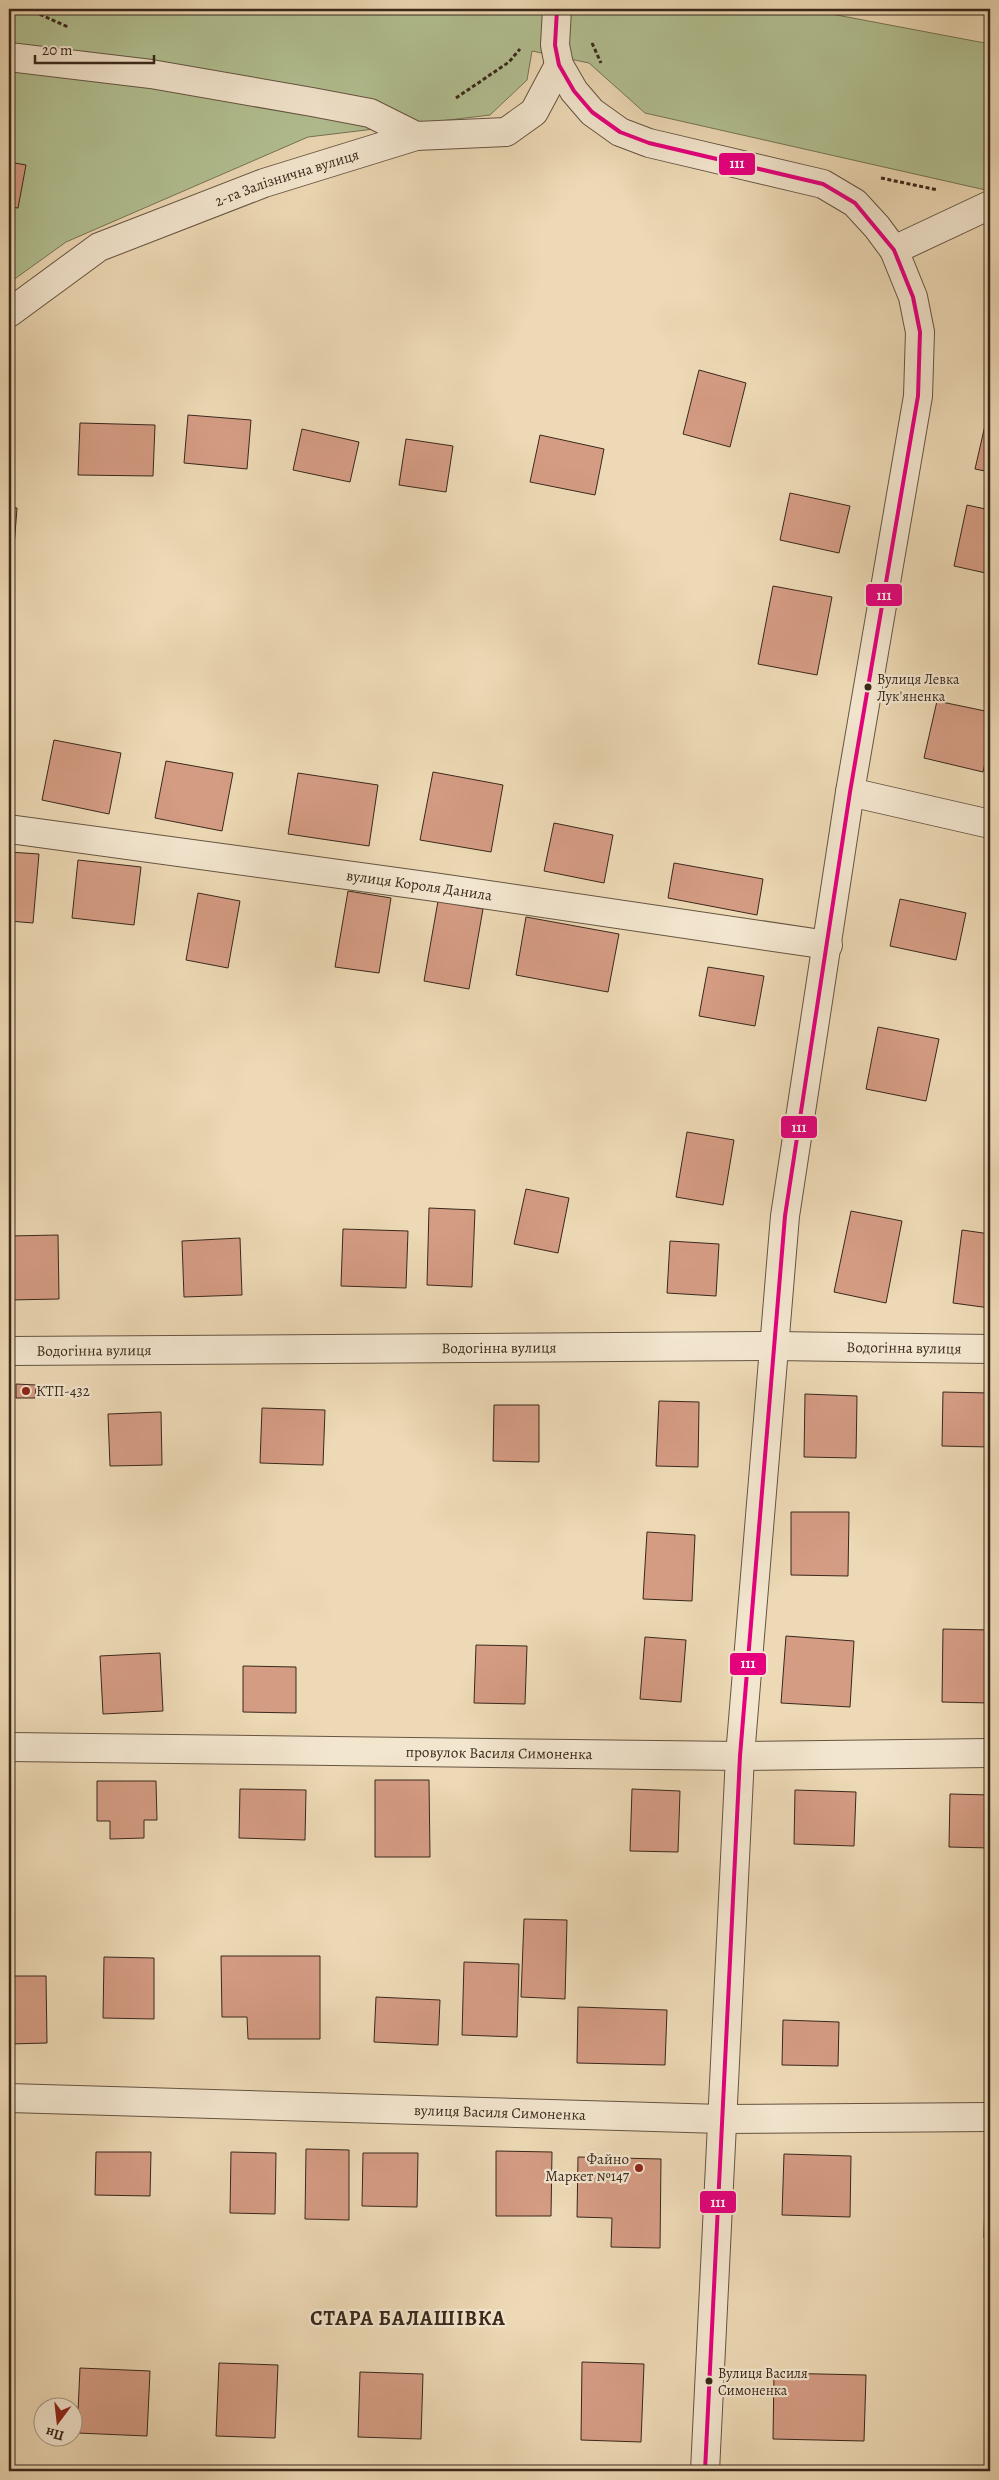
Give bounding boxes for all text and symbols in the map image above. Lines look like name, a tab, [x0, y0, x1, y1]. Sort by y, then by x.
scale bar	[35, 32, 154, 64]
text: 20 m	[42, 40, 73, 60]
street label: 2-га Залізнична вулиця	[212, 144, 362, 211]
line badge: 111	[718, 152, 756, 176]
text: 111	[729, 154, 745, 173]
line badge: 111	[865, 583, 903, 607]
text: 111	[876, 586, 892, 605]
place label: Вулиця Левка Лук'яненка	[877, 670, 960, 706]
marker: Вулиця Левка Лук'яненка	[863, 682, 873, 692]
street label: вулиця Короля Данила	[345, 865, 494, 905]
line badge: 111	[780, 1115, 818, 1139]
text: 111	[791, 1118, 807, 1137]
street label: Водогінна вулиця	[441, 1337, 557, 1358]
street label: Водогінна вулиця	[846, 1337, 962, 1359]
street label: Водогінна вулиця	[36, 1340, 152, 1361]
place label: КТП-432	[36, 1381, 90, 1401]
marker: КТП-432	[20, 1385, 32, 1397]
line badge: 111	[729, 1652, 767, 1676]
text: 111	[740, 1654, 756, 1673]
street label: провулок Василя Симоненка	[405, 1742, 593, 1764]
street label: вулиця Василя Симоненка	[414, 2100, 586, 2125]
place label: Файно Маркет №147	[545, 2149, 630, 2186]
marker: Файно Маркет №147	[633, 2162, 645, 2174]
line badge: 111	[699, 2190, 737, 2214]
text: 111	[710, 2193, 726, 2212]
district label: СТАРА БАЛАШІВКА	[310, 2305, 506, 2332]
place label: Вулиця Василя Симоненка	[718, 2364, 808, 2400]
marker: Вулиця Василя Симоненка	[704, 2376, 714, 2386]
north arrow	[32, 2398, 82, 2448]
text: Пн	[43, 2423, 66, 2446]

